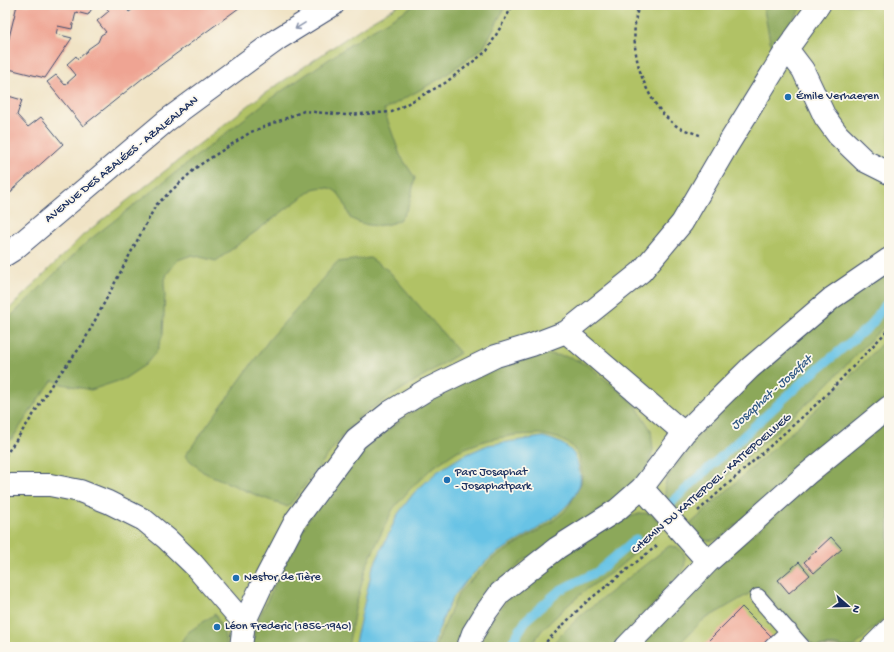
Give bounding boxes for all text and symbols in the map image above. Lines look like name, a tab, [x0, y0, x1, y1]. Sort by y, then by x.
one-way arrow	[294, 22, 306, 30]
place label: Émile Verhaeren	[796, 90, 879, 104]
marker: Émile Verhaeren	[783, 92, 793, 102]
street label: AVENUE DES AZALÉES - AZALEALAAN	[42, 94, 202, 226]
water label: Josaphat - Josafat	[728, 351, 818, 433]
street label: CHEMIN DU KATTEPOEL - KATTEPOELWEG	[629, 410, 795, 557]
place label: Parc Josaphat - Josaphatpark	[454, 466, 533, 494]
marker: Parc Josaphat - Josaphatpark	[442, 475, 452, 485]
place label: Nestor de Tière	[244, 571, 321, 585]
marker: Nestor de Tière	[231, 573, 241, 583]
north arrow	[828, 586, 868, 626]
text: N	[849, 603, 862, 614]
place label: Léon Frederic (1856-1940)	[225, 620, 352, 634]
marker: Léon Frederic (1856-1940)	[212, 622, 222, 632]

